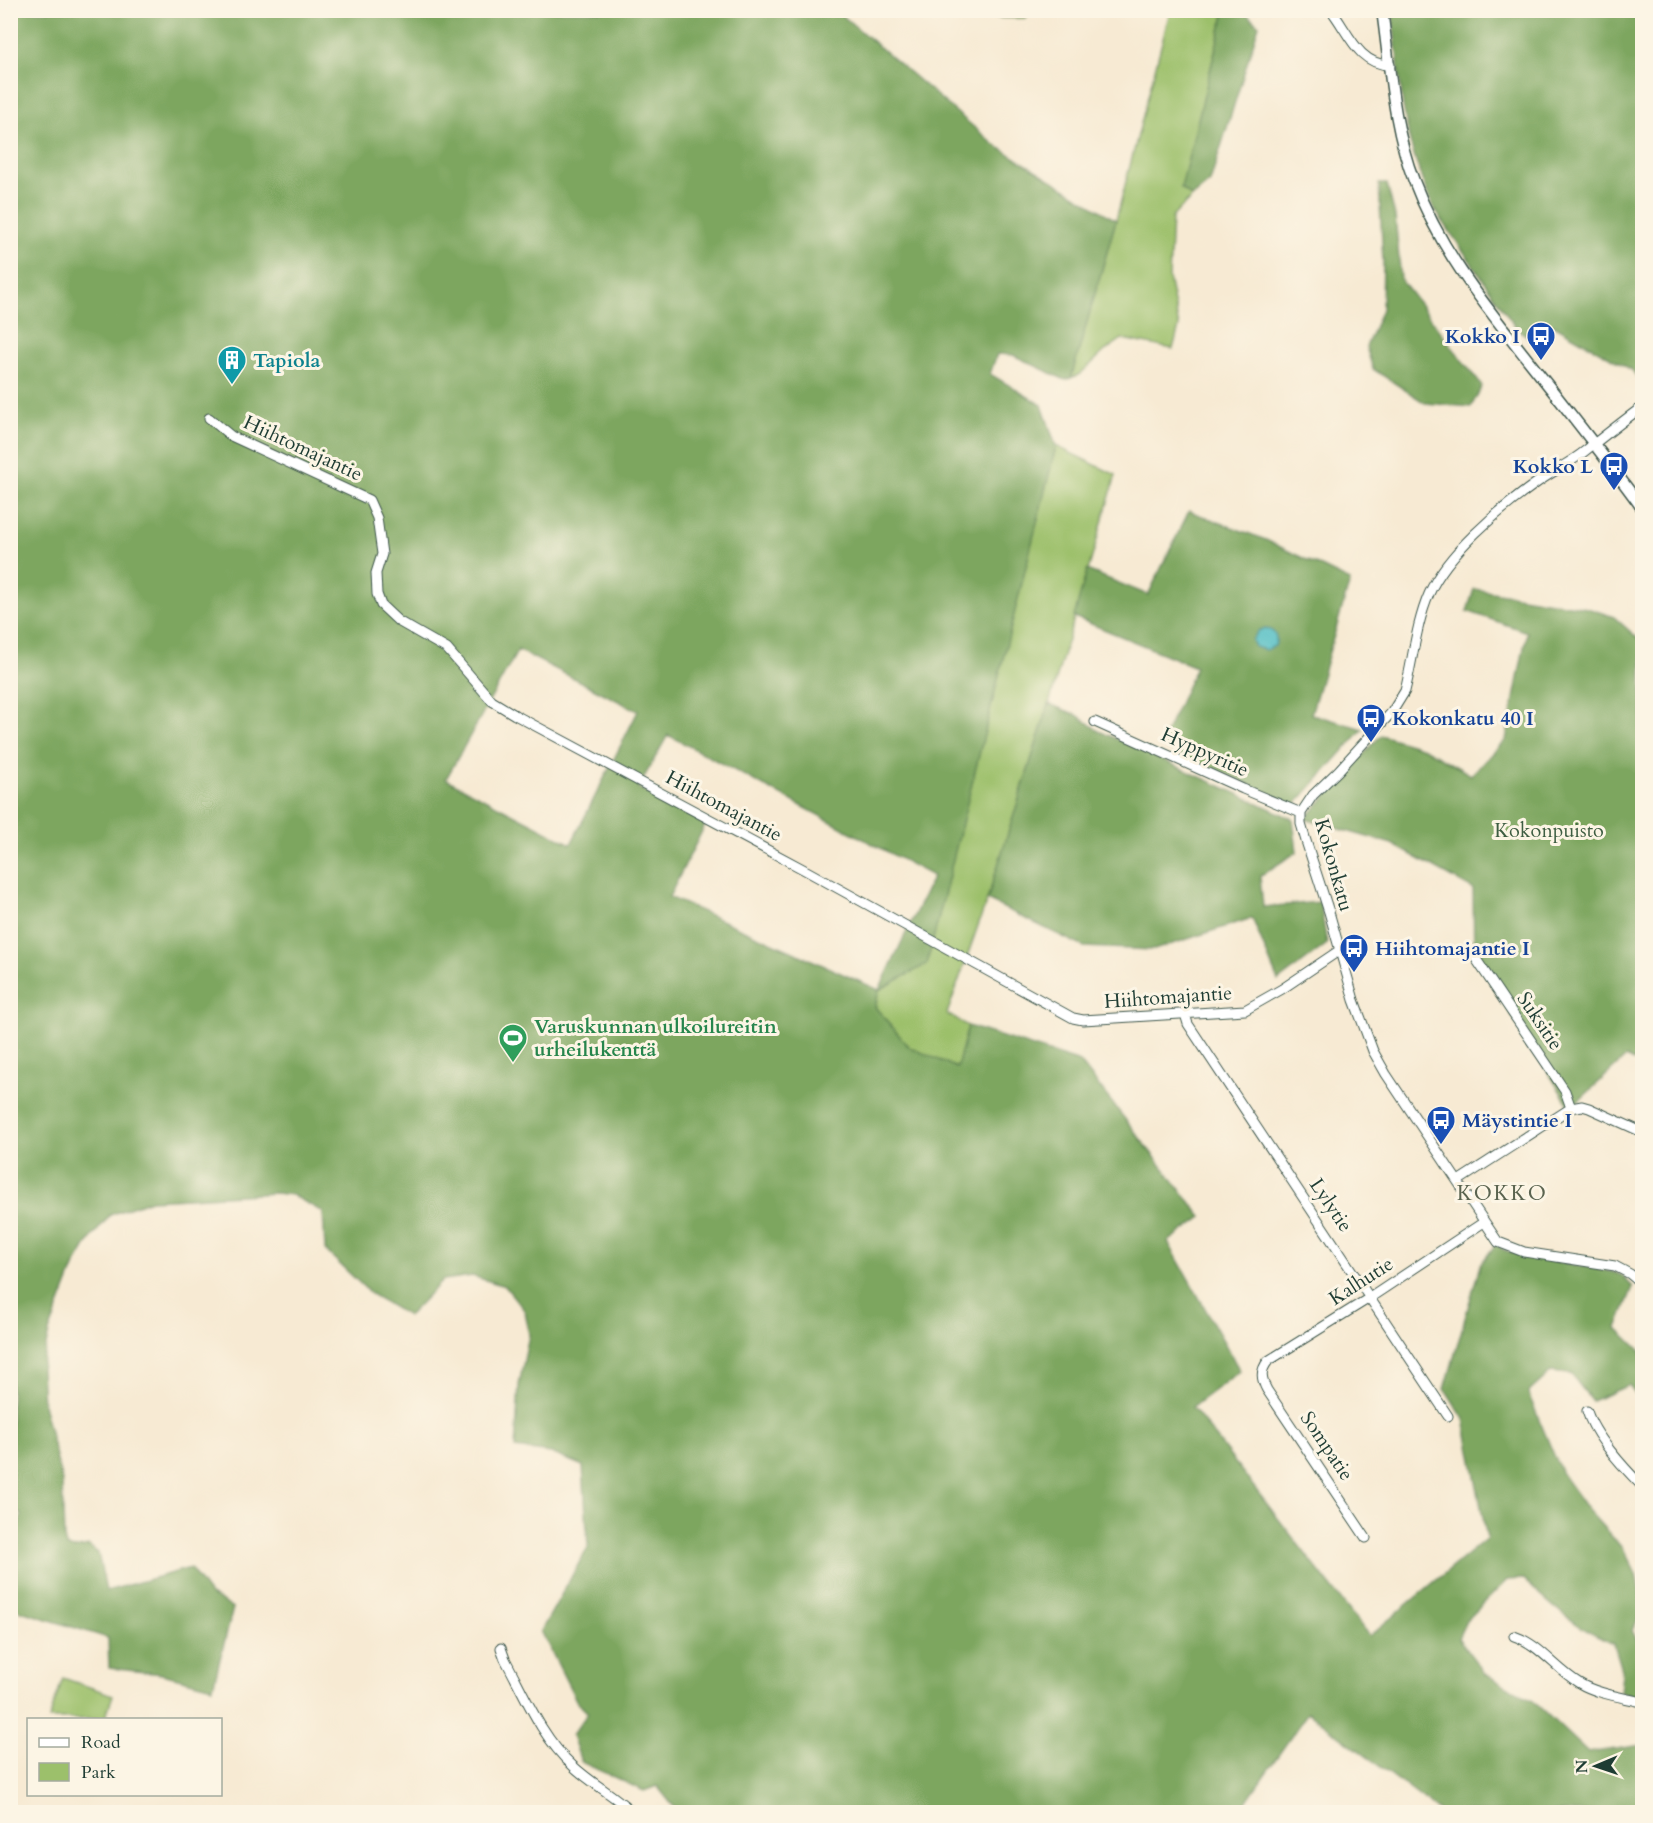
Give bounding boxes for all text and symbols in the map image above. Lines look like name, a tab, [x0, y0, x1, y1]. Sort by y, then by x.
bus stop icon: Kokko I	[1525, 320, 1557, 362]
place label: Kokko I	[1445, 323, 1520, 350]
building icon: Tapiola	[216, 344, 248, 386]
place label: Tapiola	[253, 347, 321, 374]
street label: Hiihtomajantie	[239, 409, 367, 487]
bus stop icon: Kokko L	[1598, 450, 1630, 492]
place label: Kokko L	[1513, 453, 1593, 480]
bus stop icon: Kokonkatu 40 I	[1355, 702, 1387, 744]
place label: Kokonkatu 40 I	[1392, 705, 1534, 732]
street label: Hyppyritie	[1157, 721, 1253, 783]
street label: Hiihtomajantie	[661, 764, 787, 848]
street label: Kokonkatu	[1308, 816, 1360, 915]
park label: Kokonpuisto	[1494, 817, 1604, 844]
bus stop icon: Hiihtomajantie I	[1338, 932, 1370, 974]
place label: Hiihtomajantie I	[1375, 935, 1530, 962]
street label: Hiihtomajantie	[1103, 979, 1233, 1015]
street label: Suksitie	[1511, 986, 1569, 1056]
place label: Varuskunnan ulkoilureitin urheilukenttä	[534, 1013, 777, 1063]
sports icon: Varuskunnan ulkoilureitin urheilukenttä	[497, 1022, 529, 1064]
bus stop icon: Mäystintie I	[1425, 1104, 1457, 1146]
place label: Mäystintie I	[1462, 1107, 1572, 1134]
street label: Lylytie	[1303, 1173, 1359, 1237]
district label: KOKKO	[1457, 1179, 1547, 1208]
street label: Kalhutie	[1324, 1250, 1398, 1312]
street label: Sompatie	[1294, 1406, 1360, 1486]
legend	[27, 1718, 222, 1796]
text: Road	[81, 1730, 121, 1755]
north arrow	[1566, 1736, 1626, 1796]
text: N	[1571, 1759, 1593, 1774]
text: Park	[81, 1760, 116, 1785]

